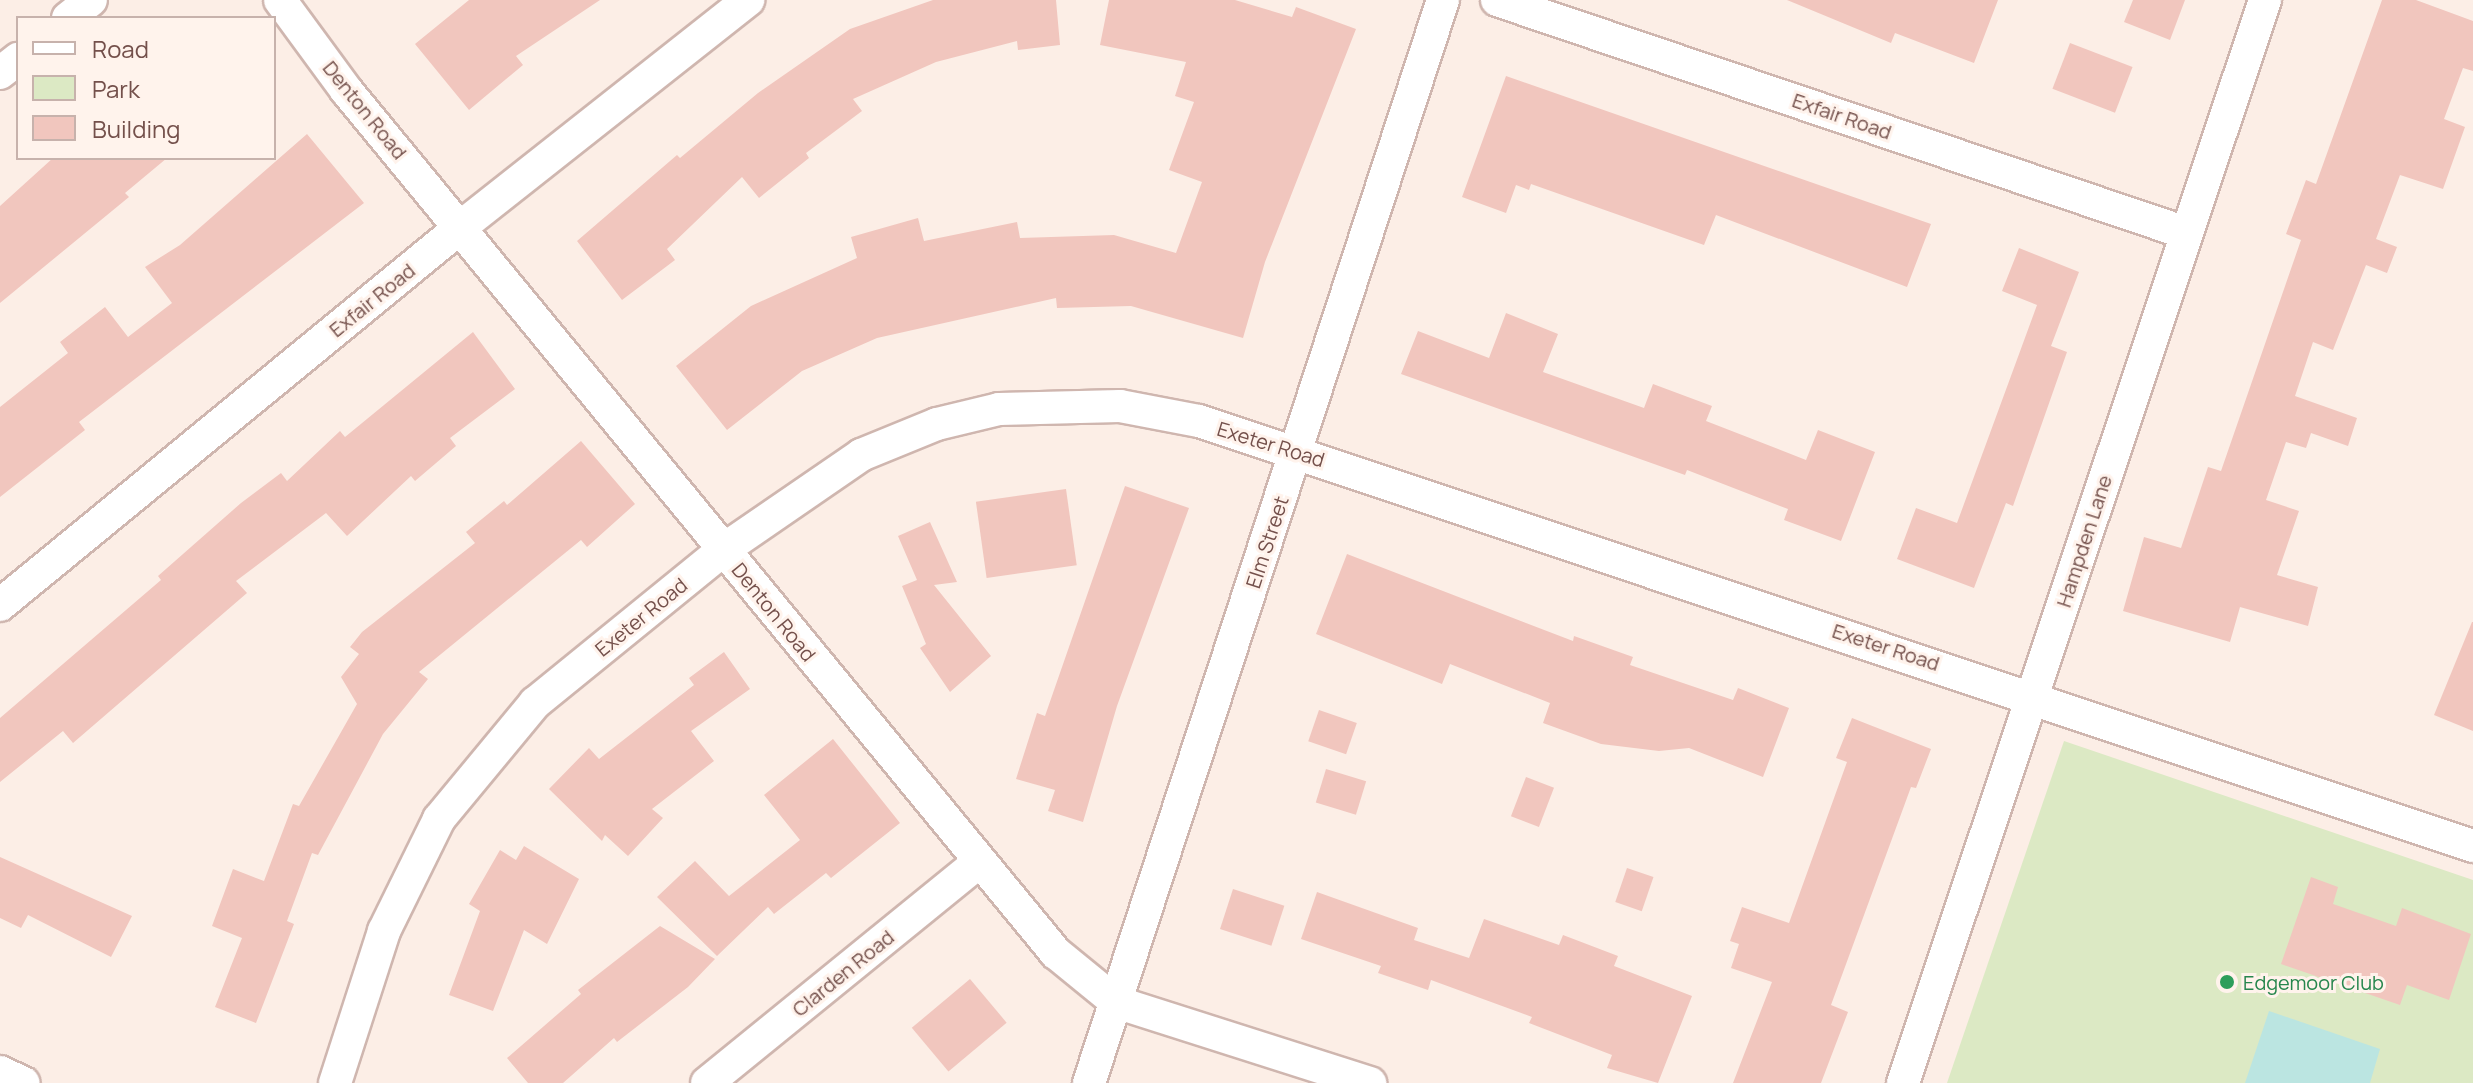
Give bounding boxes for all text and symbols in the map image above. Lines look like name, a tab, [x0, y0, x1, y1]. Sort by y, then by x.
legend	[16, 16, 276, 160]
text: Road	[92, 32, 149, 65]
street label: Denton Road	[318, 56, 412, 164]
text: Park	[92, 72, 140, 105]
street label: Exfair Road	[1789, 88, 1895, 144]
text: Building	[92, 112, 180, 145]
street label: Exfair Road	[324, 258, 420, 342]
street label: Exeter Road	[1214, 416, 1328, 472]
street label: Hampden Lane	[2051, 472, 2117, 610]
street label: Elm Street	[1241, 493, 1293, 591]
street label: Denton Road	[727, 558, 821, 666]
street label: Exeter Road	[590, 573, 692, 661]
street label: Exeter Road	[1829, 618, 1943, 676]
street label: Clarden Road	[787, 925, 899, 1021]
place label: Edgemoor Club	[2243, 970, 2384, 994]
marker: Edgemoor Club	[2218, 973, 2236, 991]

